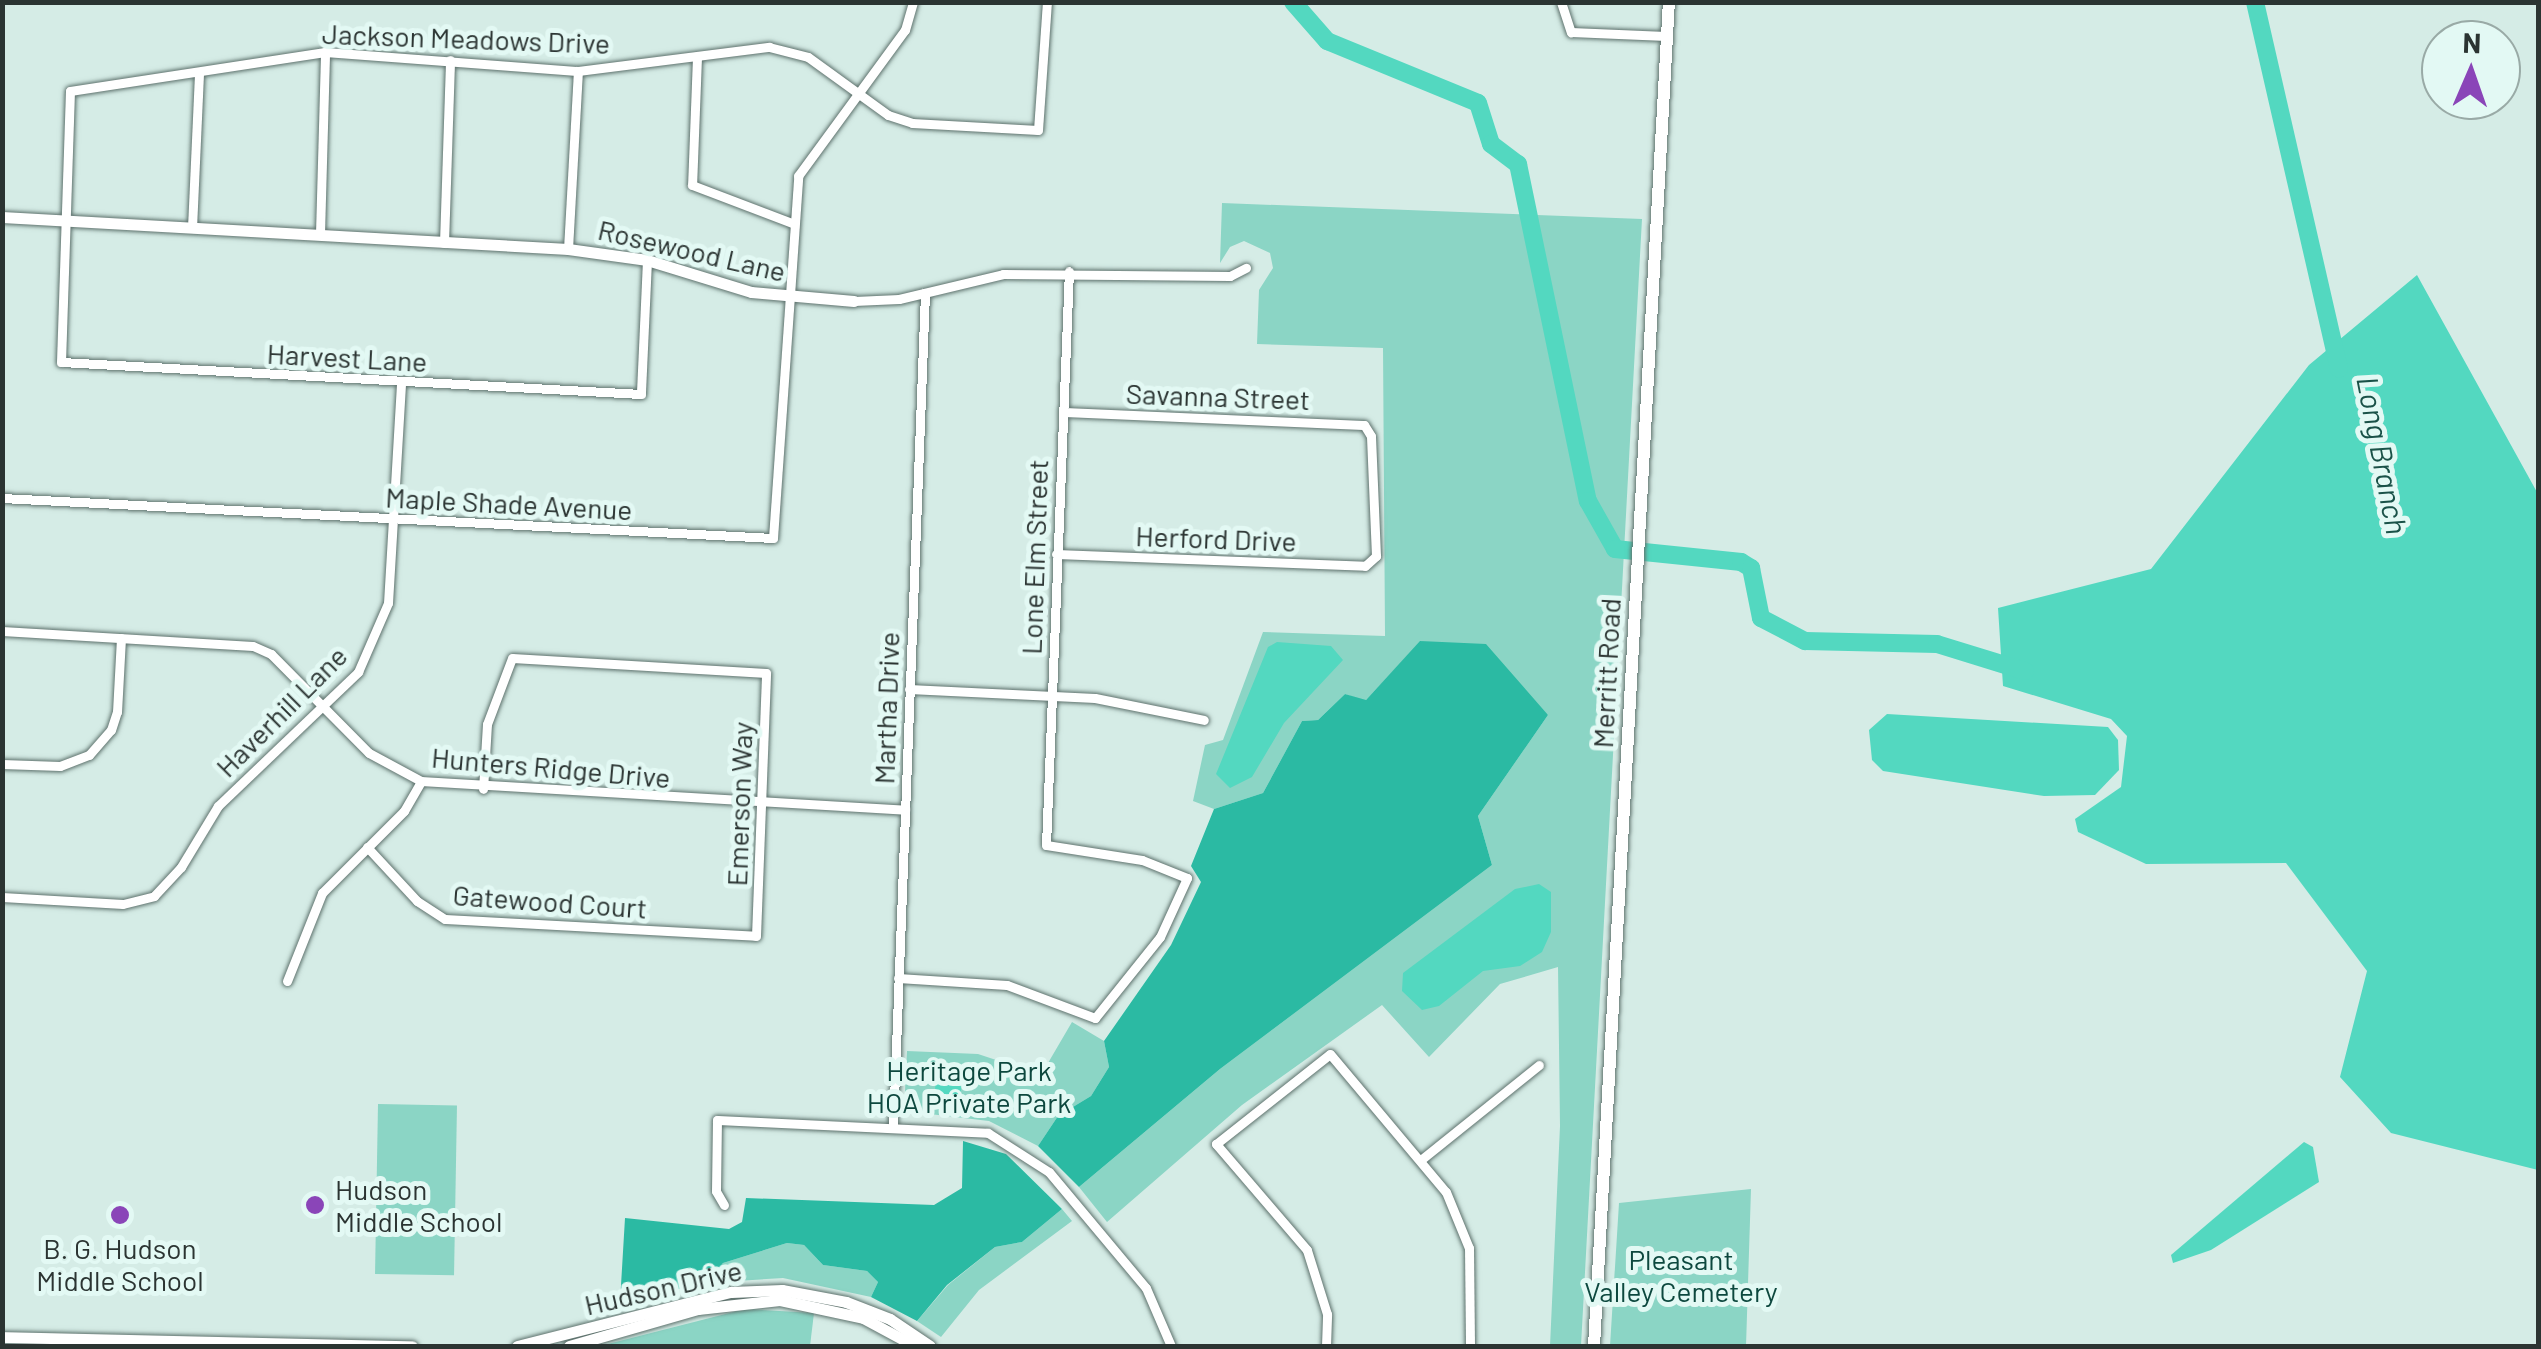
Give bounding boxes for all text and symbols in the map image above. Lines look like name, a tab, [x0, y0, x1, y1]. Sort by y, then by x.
street label: Jackson Meadows Drive	[321, 16, 611, 60]
north arrow	[2421, 20, 2521, 120]
text: N	[2462, 25, 2482, 59]
street label: Rosewood Lane	[595, 212, 789, 288]
street label: Harvest Lane	[266, 336, 428, 378]
water label: Long Branch	[2350, 373, 2416, 537]
street label: Savanna Street	[1125, 376, 1311, 416]
street label: Lone Elm Street	[1014, 459, 1054, 655]
street label: Maple Shade Avenue	[385, 480, 633, 526]
street label: Herford Drive	[1135, 518, 1297, 558]
street label: Merritt Road	[1585, 597, 1627, 749]
street label: Martha Drive	[867, 631, 905, 785]
street label: Haverhill Lane	[209, 639, 353, 783]
street label: Emerson Way	[719, 721, 759, 887]
street label: Hunters Ridge Drive	[430, 740, 672, 794]
street label: Gatewood Court	[452, 877, 648, 925]
park label: Heritage Park HOA Private Park	[867, 1053, 1071, 1119]
place label: Hudson Middle School	[335, 1172, 502, 1238]
marker: Hudson Middle School	[304, 1194, 326, 1216]
marker: B. G. Hudson Middle School	[109, 1204, 131, 1226]
place label: B. G. Hudson Middle School	[36, 1231, 204, 1297]
park label: Pleasant Valley Cemetery	[1584, 1242, 1778, 1308]
street label: Hudson Drive	[581, 1253, 745, 1321]

